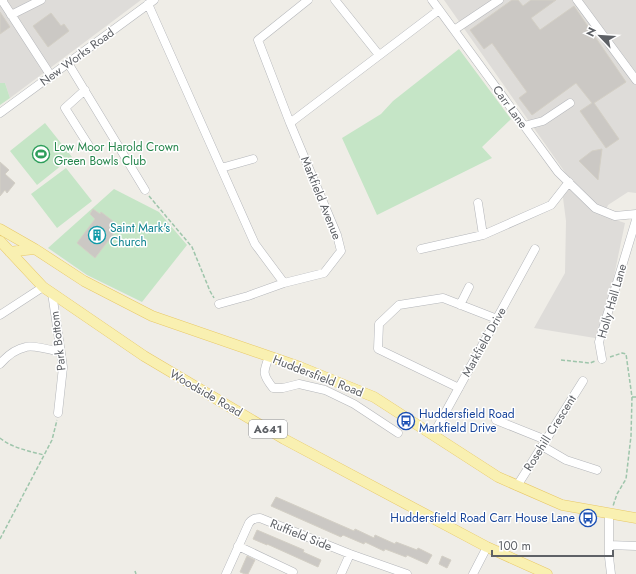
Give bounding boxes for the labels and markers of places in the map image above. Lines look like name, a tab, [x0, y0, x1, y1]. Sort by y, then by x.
place label: Low Moor Harold Crown Green Bowls Club	[54, 138, 179, 170]
sports icon: Low Moor Harold Crown Green Bowls Club	[31, 144, 51, 164]
place label: Saint Mark's Church	[110, 219, 170, 251]
building icon: Saint Mark's Church	[87, 225, 107, 245]
place label: Huddersfield Road Markfield Drive	[419, 405, 515, 437]
bus stop icon: Huddersfield Road Markfield Drive	[396, 411, 416, 431]
bus stop icon: Huddersfield Road Carr House Lane	[578, 508, 598, 528]
place label: Huddersfield Road Carr House Lane	[390, 509, 575, 527]

